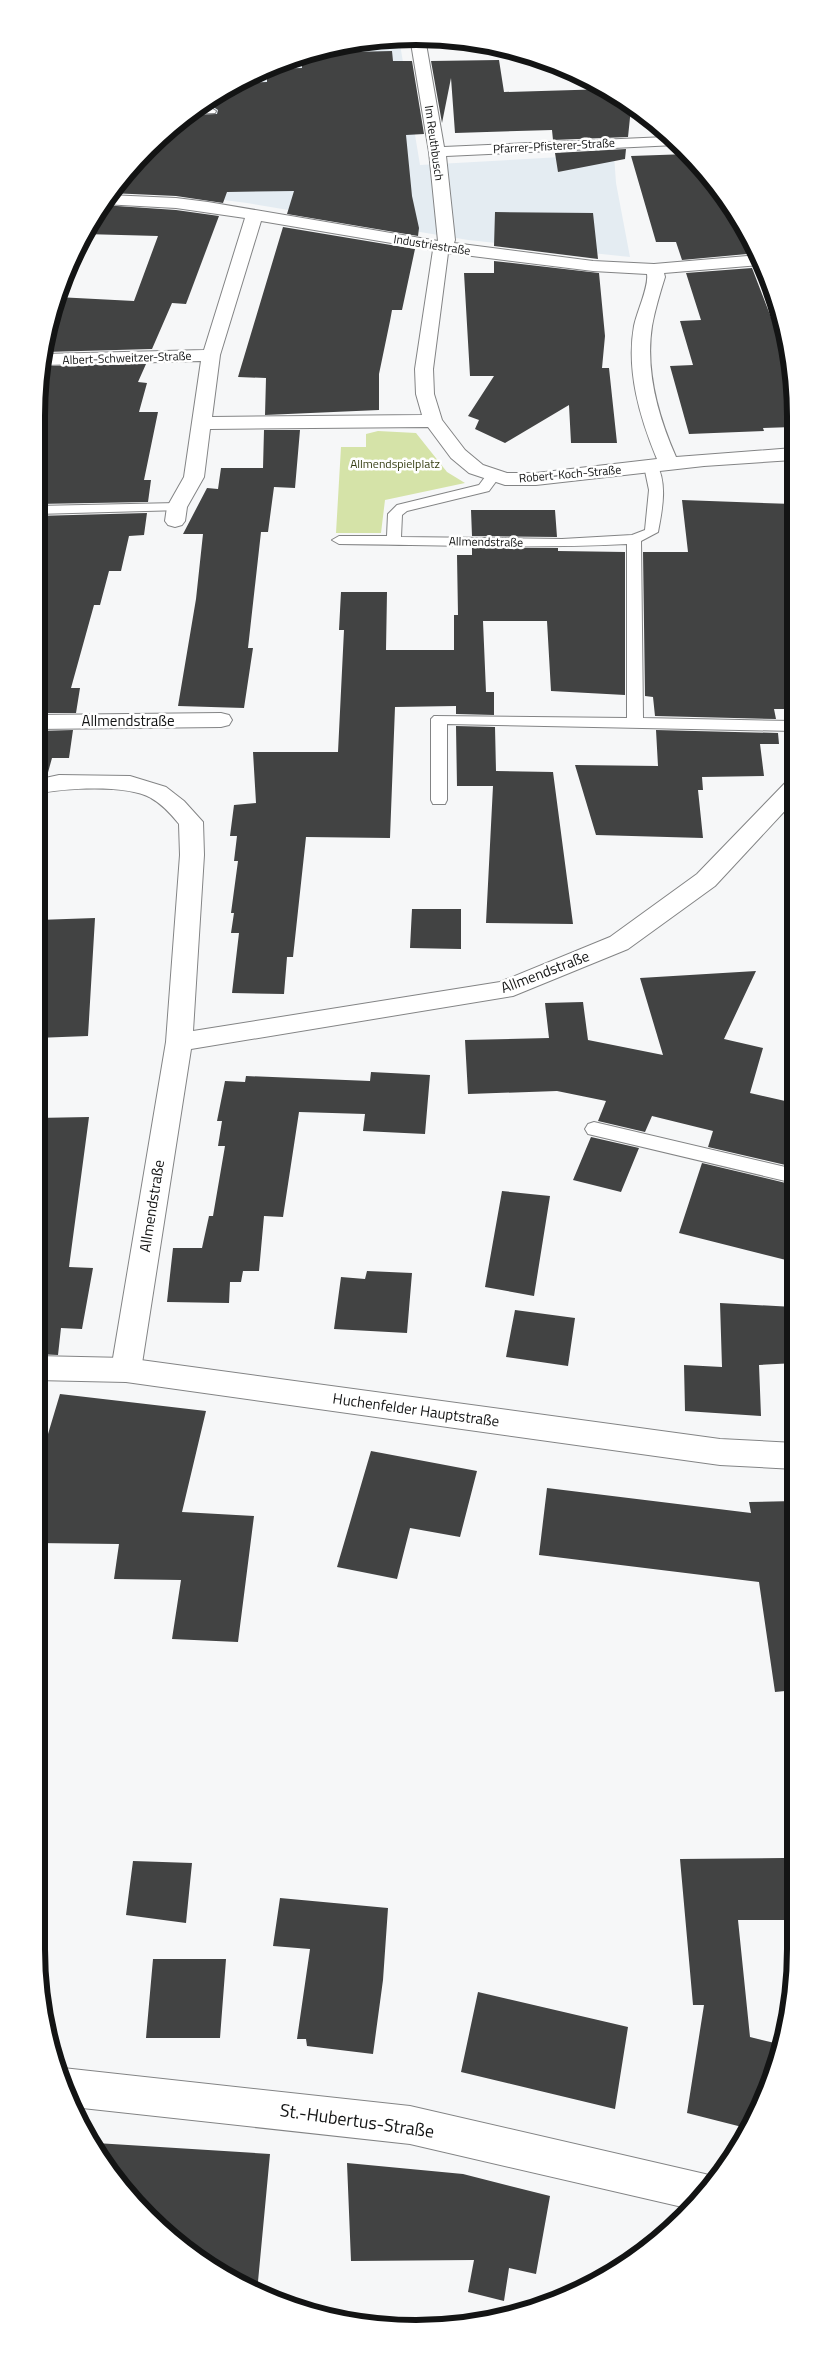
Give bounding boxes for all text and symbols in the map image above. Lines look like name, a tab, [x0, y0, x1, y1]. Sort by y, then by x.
street label: Im Reuthbusch	[420, 104, 449, 182]
street label: Pfarrer-Pfisterer-Straße	[492, 133, 615, 158]
street label: Industriestraße	[392, 229, 472, 260]
street label: Albert-Schweitzer-Straße	[62, 346, 192, 369]
park label: Allmendspielplatz	[350, 454, 440, 473]
street label: Robert-Koch-Straße	[518, 460, 622, 487]
street label: Allmendstraße	[449, 531, 523, 552]
street label: Allmendstraße	[81, 709, 175, 732]
street label: Allmendstraße	[497, 944, 592, 999]
street label: Allmendstraße	[133, 1158, 170, 1254]
street label: Huchenfelder Hauptstraße	[331, 1386, 501, 1433]
street label: St.-Hubertus-Straße	[278, 2096, 436, 2145]

